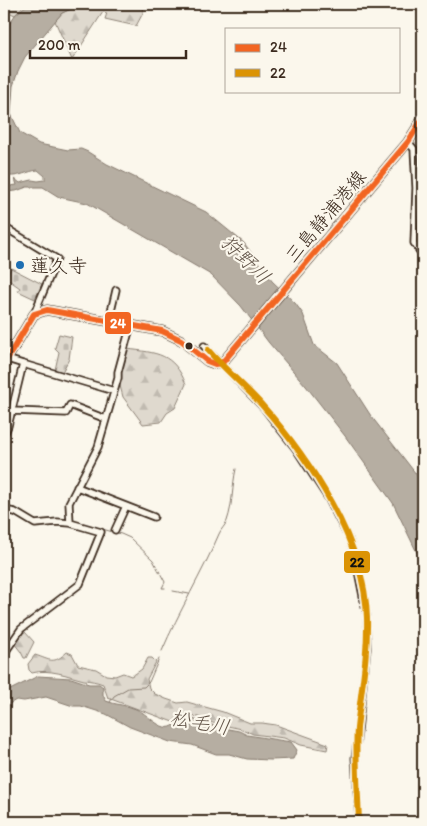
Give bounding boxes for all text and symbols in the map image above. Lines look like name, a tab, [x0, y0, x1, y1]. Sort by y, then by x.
scale bar	[30, 28, 186, 60]
legend	[225, 28, 400, 92]
text: 200 m	[38, 36, 81, 54]
text: 24	[270, 38, 287, 56]
text: 22	[270, 64, 286, 82]
street label: 三島静浦港線	[280, 165, 371, 267]
water label: 狩野川	[216, 230, 276, 288]
place label: 蓮久寺	[30, 254, 87, 277]
marker: 蓮久寺	[14, 259, 26, 271]
line badge: 24	[104, 311, 132, 335]
text: 24	[110, 315, 126, 332]
unlabelled marker	[184, 341, 194, 351]
line badge: 22	[343, 550, 371, 574]
text: 22	[350, 554, 365, 571]
water label: 松毛川	[168, 705, 232, 739]

